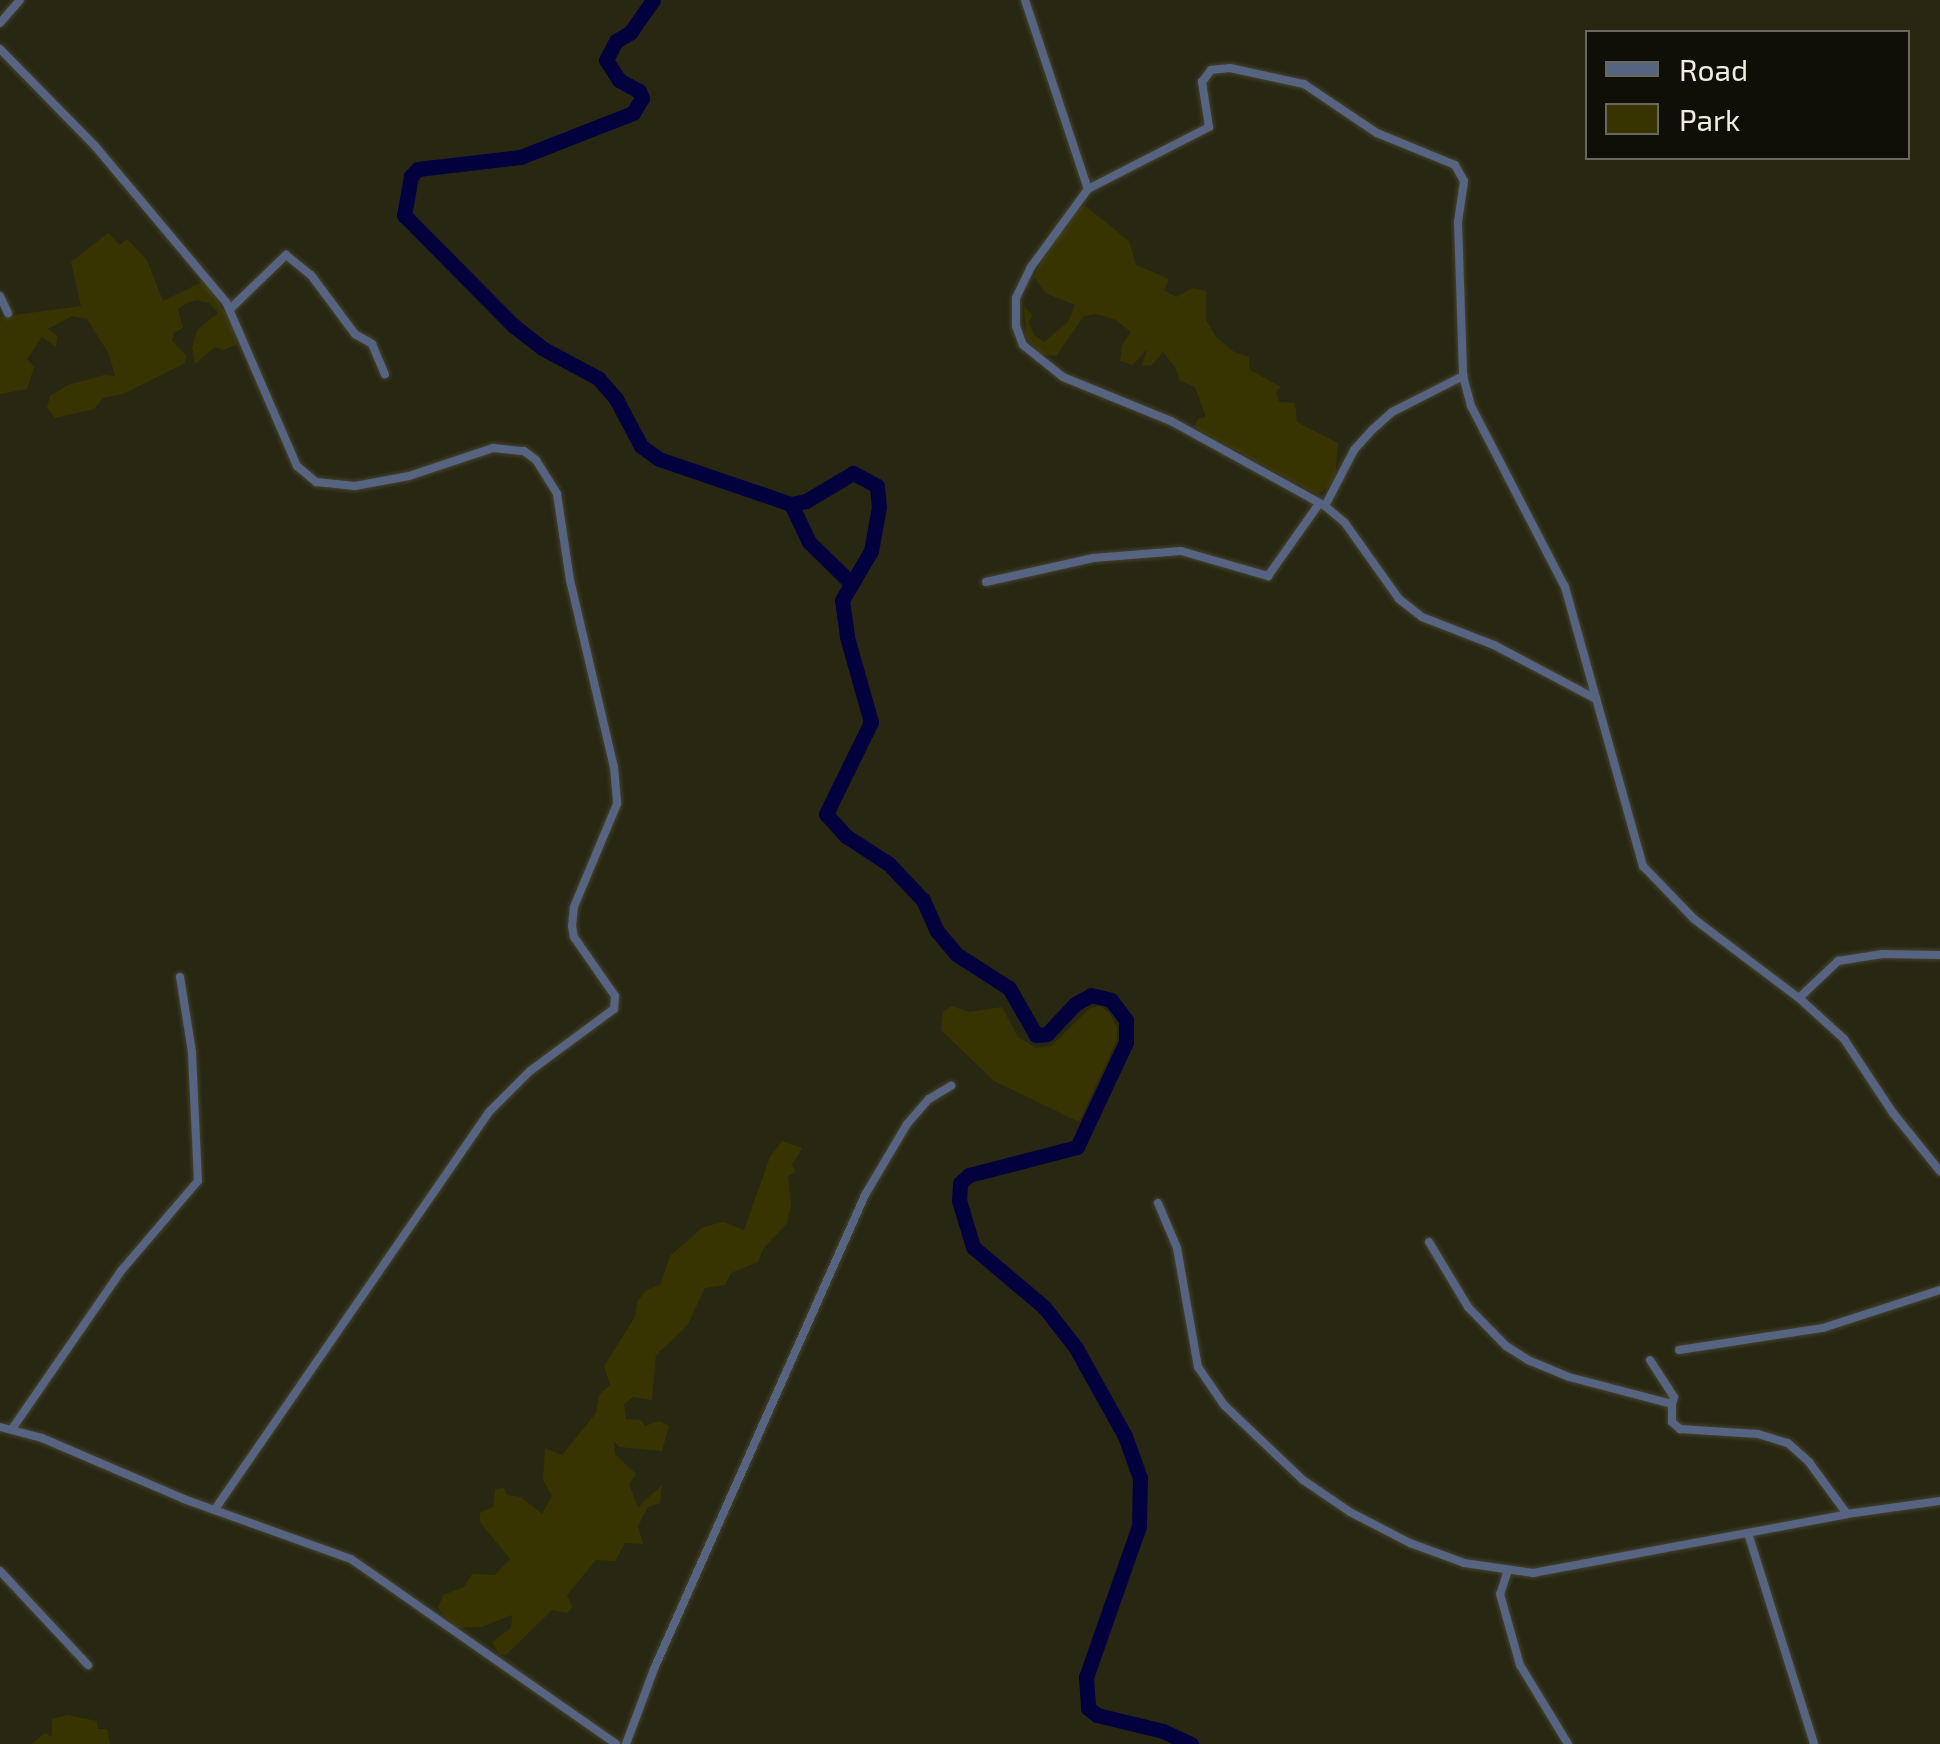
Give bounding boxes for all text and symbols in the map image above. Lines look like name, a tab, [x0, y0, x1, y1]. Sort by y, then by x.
legend	[1585, 30, 1910, 160]
text: Road	[1679, 51, 1748, 87]
text: Park	[1679, 101, 1740, 137]

